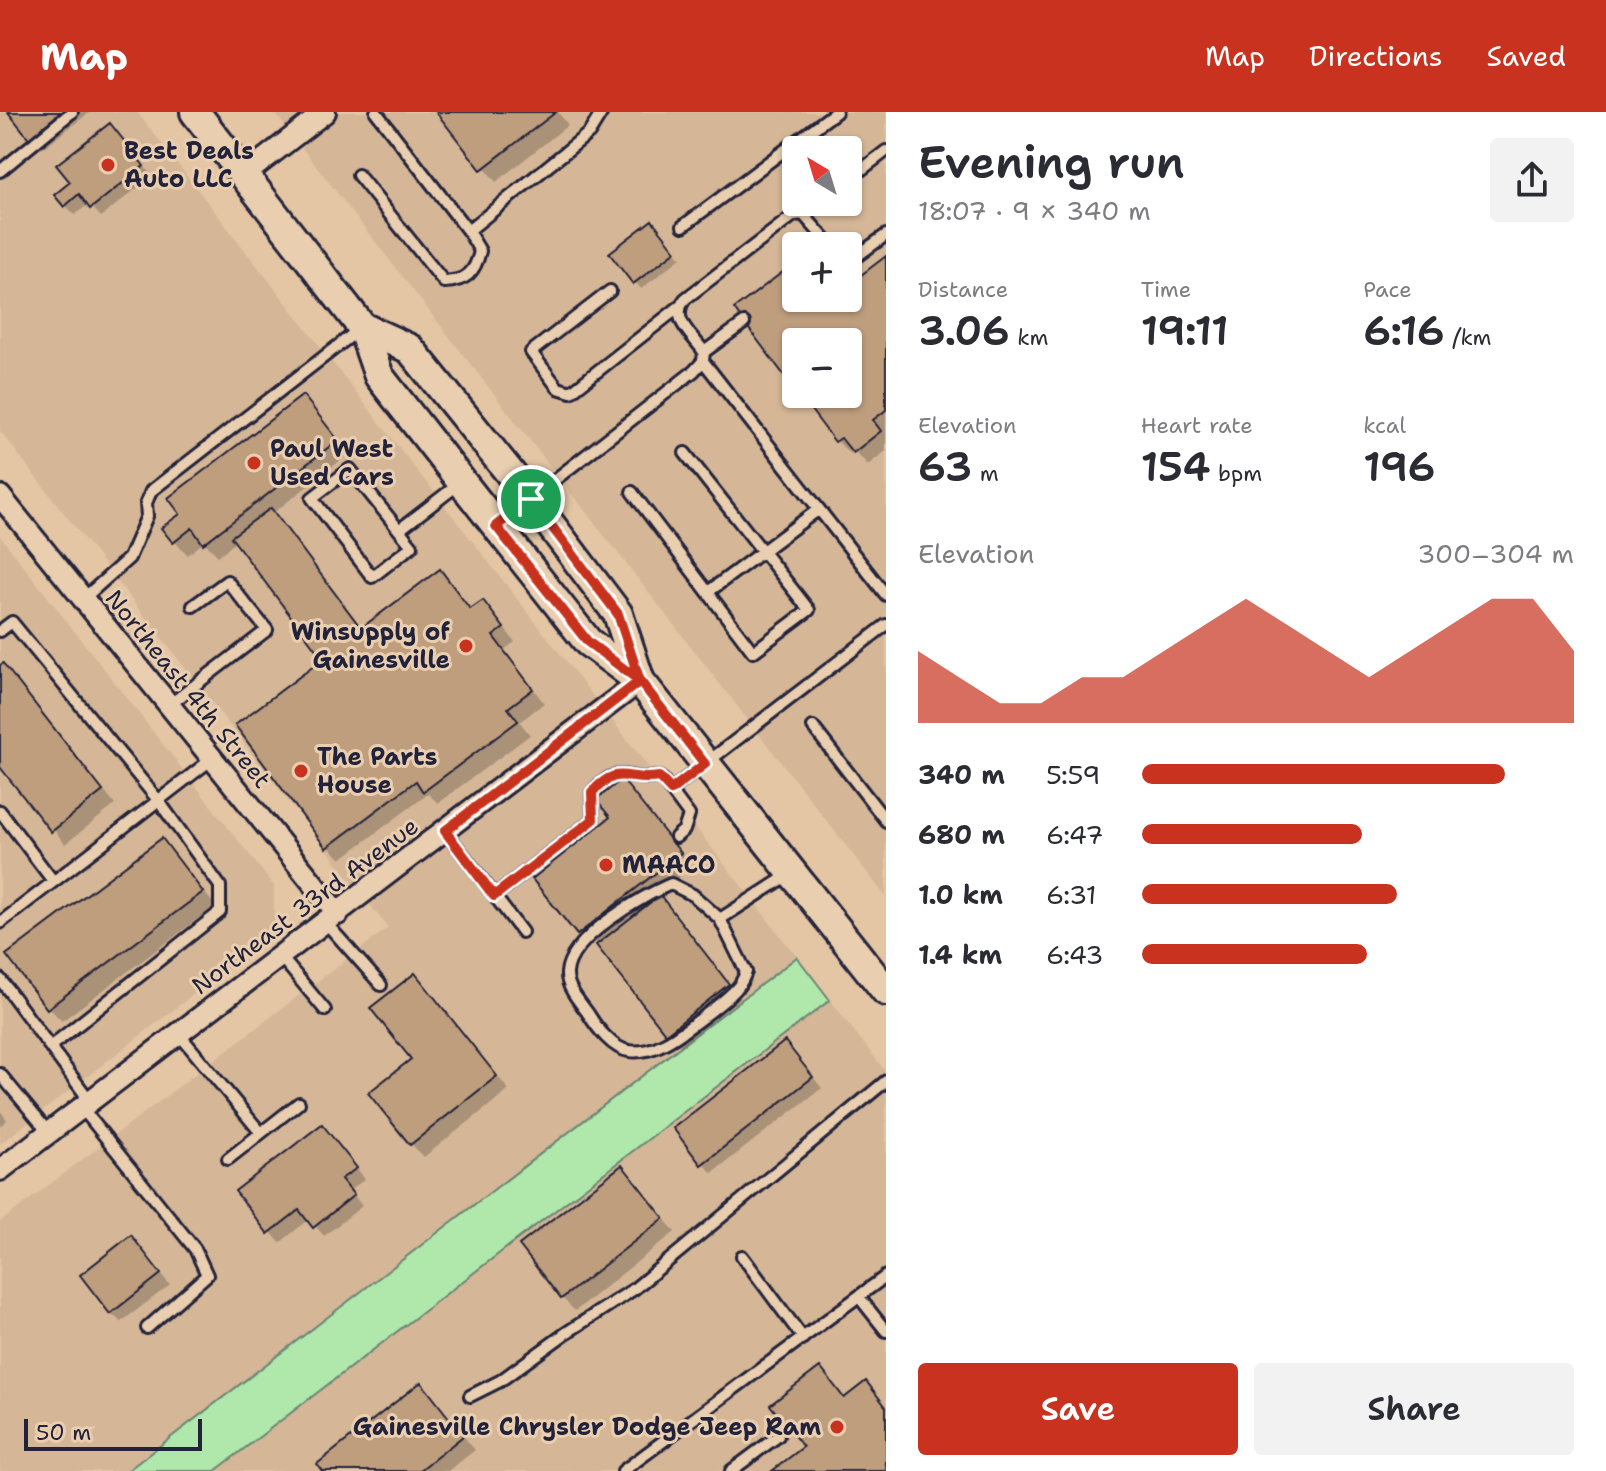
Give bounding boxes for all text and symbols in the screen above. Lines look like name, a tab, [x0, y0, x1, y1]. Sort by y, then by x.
text: Map	[40, 31, 128, 82]
text: Map	[1205, 37, 1265, 75]
text: Directions	[1309, 37, 1443, 75]
text: Saved	[1487, 37, 1566, 75]
text: Evening run	[918, 133, 1185, 192]
place label: Best Deals Auto LLC	[124, 135, 254, 195]
north arrow	[782, 136, 862, 216]
map controls	[782, 136, 862, 408]
button: share	[1490, 138, 1574, 222]
marker: Best Deals Auto LLC	[99, 156, 117, 174]
text: 18:07 · 9 × 340 m	[918, 193, 1151, 228]
button: +	[782, 232, 862, 312]
text: Distance	[918, 275, 1008, 304]
text: Time	[1141, 275, 1191, 304]
text: Pace	[1363, 275, 1412, 304]
text: 3.06	[918, 304, 1010, 358]
text: 19:11	[1141, 304, 1229, 358]
text: 6:16	[1363, 304, 1445, 358]
text: km	[1010, 323, 1048, 352]
text: /km	[1445, 323, 1492, 352]
button: −	[782, 328, 862, 408]
text: Elevation	[918, 411, 1016, 440]
text: Heart rate	[1141, 411, 1253, 440]
text: kcal	[1363, 411, 1406, 440]
place label: Paul West Used Cars	[270, 433, 394, 493]
text: 63	[918, 440, 972, 494]
text: 154	[1141, 440, 1210, 494]
text: 196	[1363, 440, 1436, 494]
marker: Paul West Used Cars	[245, 454, 263, 472]
text: m	[972, 459, 999, 488]
text: bpm	[1210, 459, 1262, 488]
pin	[497, 465, 565, 533]
icon: arrive	[509, 477, 553, 521]
text: Elevation	[918, 536, 1034, 571]
text: 300–304 m	[1417, 536, 1574, 571]
street label: Northeast 4th Street	[98, 583, 278, 795]
place label: Winsupply of Gainesville	[291, 616, 450, 676]
marker: Winsupply of Gainesville	[457, 637, 475, 655]
place label: The Parts House	[317, 741, 438, 801]
text: 340 m	[918, 757, 1005, 792]
text: 5:59	[1046, 757, 1100, 792]
marker: The Parts House	[292, 762, 310, 780]
street label: Northeast 33rd Avenue	[185, 810, 425, 1002]
text: 680 m	[918, 817, 1005, 852]
text: 6:47	[1046, 817, 1104, 852]
place label: MAACO	[622, 849, 715, 881]
marker: MAACO	[597, 856, 615, 874]
text: 1.0 km	[918, 877, 1003, 912]
text: 6:31	[1046, 877, 1097, 912]
text: 1.4 km	[918, 937, 1002, 972]
text: 6:43	[1046, 937, 1104, 972]
button: Save	[918, 1363, 1238, 1455]
button: Share	[1254, 1363, 1574, 1455]
place label: Gainesville Chrysler Dodge Jeep Ram	[353, 1411, 821, 1443]
scale bar	[24, 1415, 202, 1451]
text: 50 m	[36, 1418, 91, 1447]
marker: Gainesville Chrysler Dodge Jeep Ram	[828, 1418, 846, 1436]

